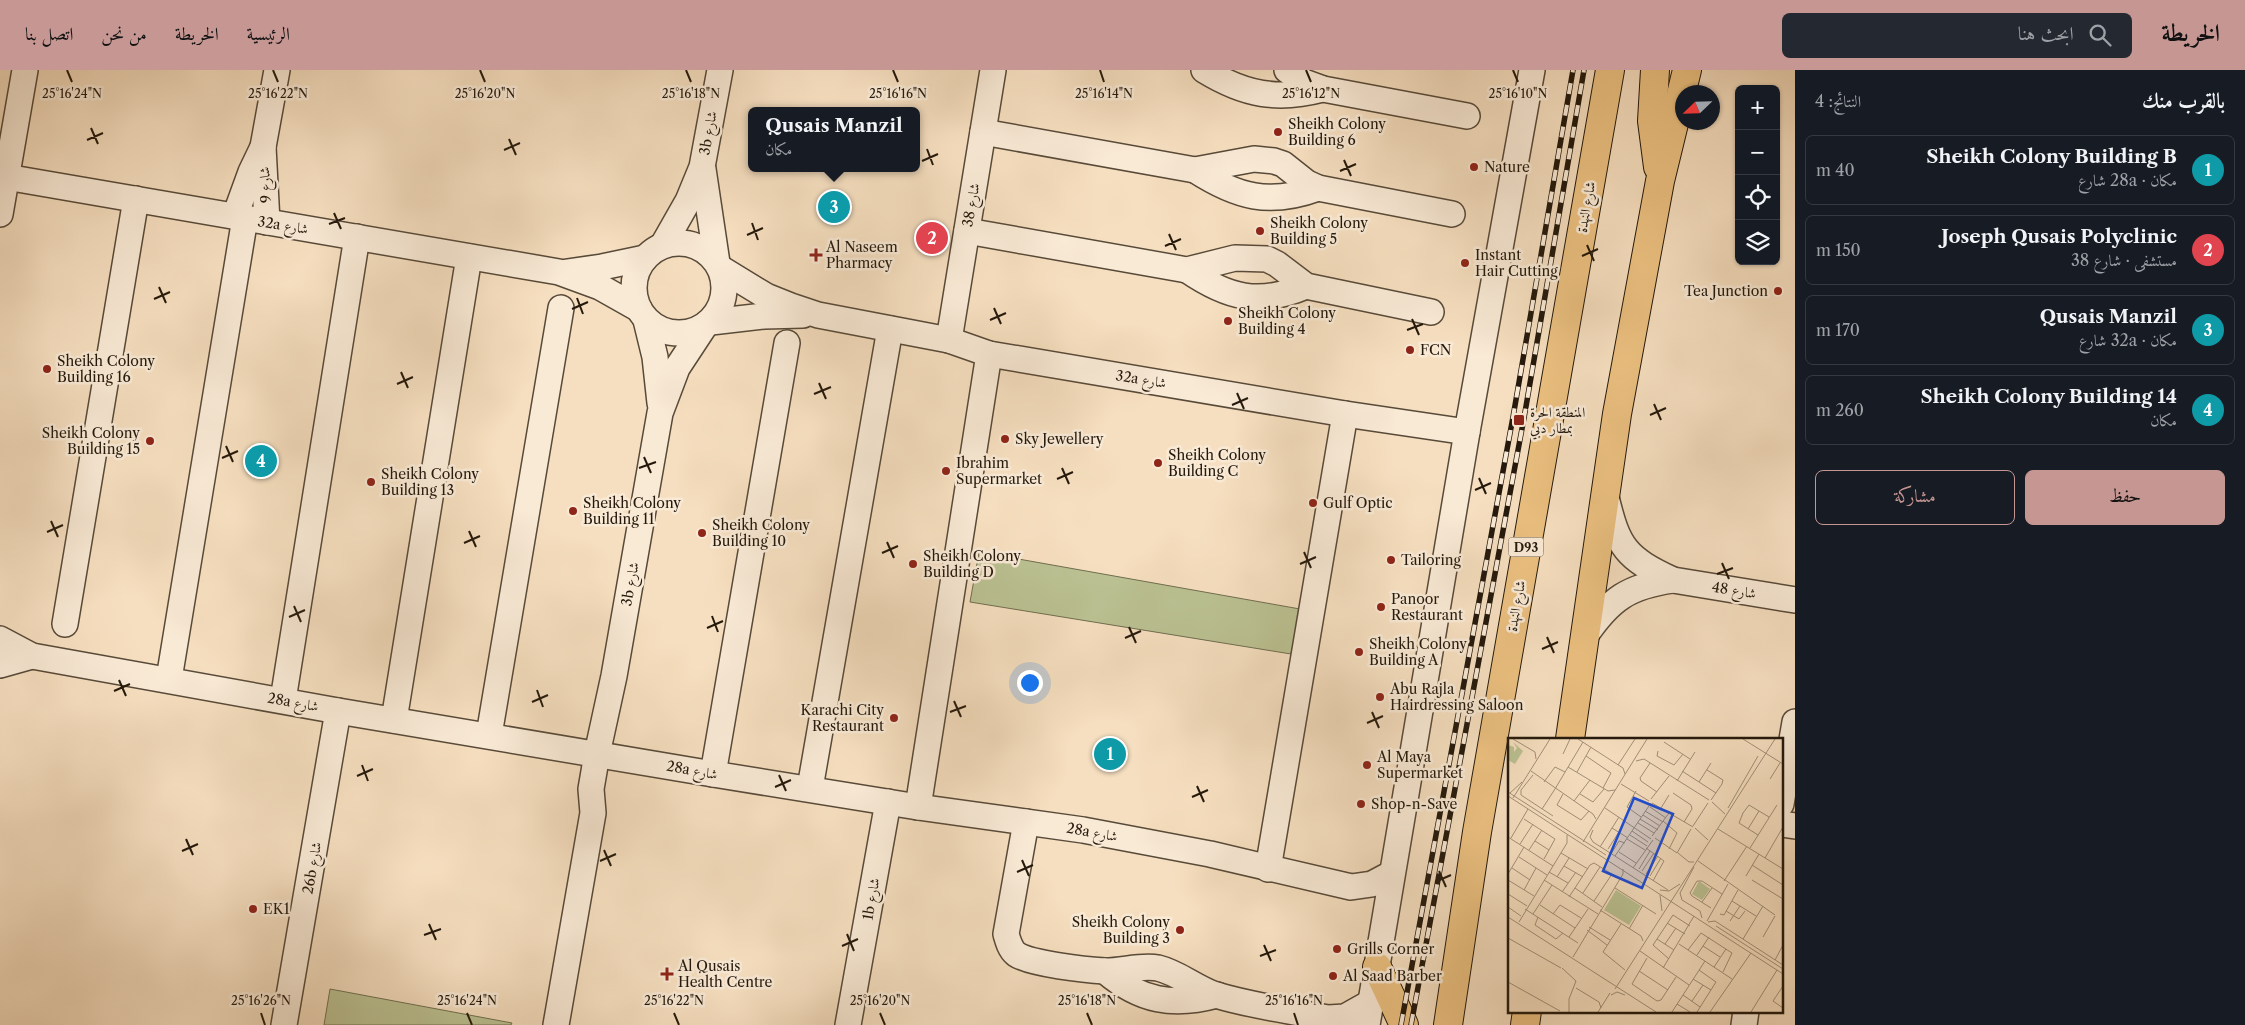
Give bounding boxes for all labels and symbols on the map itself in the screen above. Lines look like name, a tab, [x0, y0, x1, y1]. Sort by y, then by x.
north arrow	[1675, 85, 1720, 130]
text: 25°16'24"N	[42, 86, 102, 101]
text: 25°16'22"N	[248, 86, 308, 101]
text: 25°16'20"N	[455, 86, 515, 101]
text: 25°16'18"N	[662, 86, 720, 101]
text: 25°16'16"N	[869, 86, 927, 101]
text: 25°16'14"N	[1075, 86, 1133, 101]
text: 25°16'12"N	[1282, 86, 1340, 101]
text: 25°16'10"N	[1489, 86, 1548, 101]
street label: 3b شارع	[695, 110, 724, 157]
place label: Sheikh Colony Building 6	[1288, 115, 1386, 149]
marker: Sheikh Colony Building 6	[1272, 126, 1284, 138]
place label: Nature	[1484, 158, 1530, 176]
marker: Nature	[1468, 161, 1480, 173]
street label: شارع 9	[255, 166, 278, 204]
street label: شارع النهدة	[1573, 180, 1602, 235]
street label: شارع 38	[958, 182, 987, 229]
pin: 3	[818, 188, 850, 226]
street label: 32a شارع	[256, 212, 310, 241]
place label: Sheikh Colony Building 5	[1270, 214, 1368, 248]
pin: 2	[916, 219, 948, 257]
marker: Sheikh Colony Building 5	[1254, 225, 1266, 237]
place label: Al Naseem Pharmacy	[825, 238, 898, 272]
place label: Instant Hair Cutting	[1475, 246, 1558, 280]
marker: Al Naseem Pharmacy	[810, 249, 822, 261]
marker: Instant Hair Cutting	[1459, 257, 1471, 269]
place label: Tea Junction	[1684, 282, 1768, 300]
marker: Tea Junction	[1772, 285, 1784, 297]
place label: Sheikh Colony Building 4	[1238, 304, 1336, 338]
marker: Sheikh Colony Building 4	[1222, 315, 1234, 327]
place label: FCN	[1420, 341, 1452, 359]
marker: FCN	[1404, 344, 1416, 356]
place label: Sheikh Colony Building 16	[57, 352, 155, 386]
marker: Sheikh Colony Building 16	[41, 363, 53, 375]
street label: 32a شارع	[1114, 366, 1168, 395]
place label: المنطقة الحرة بمطار دبي	[1530, 403, 1585, 440]
marker: المنطقة الحرة بمطار دبي	[1512, 413, 1526, 427]
place label: Sheikh Colony Building 15	[42, 424, 140, 458]
place label: Sky Jewellery	[1015, 430, 1104, 448]
marker: Sky Jewellery	[999, 433, 1011, 445]
marker: Sheikh Colony Building 15	[144, 435, 156, 447]
pin: 4	[245, 442, 277, 480]
place label: Sheikh Colony Building C	[1168, 446, 1266, 480]
place label: Ibrahim Supermarket	[956, 454, 1042, 488]
marker: Sheikh Colony Building C	[1152, 457, 1164, 469]
place label: Sheikh Colony Building 13	[381, 465, 479, 499]
marker: Ibrahim Supermarket	[940, 465, 952, 477]
marker: Sheikh Colony Building 13	[365, 476, 377, 488]
place label: Sheikh Colony Building 11	[583, 494, 681, 528]
place label: Gulf Optic	[1323, 494, 1393, 512]
marker: Gulf Optic	[1307, 497, 1319, 509]
marker: Sheikh Colony Building 11	[567, 505, 579, 517]
place label: Sheikh Colony Building 10	[712, 516, 810, 550]
marker: Sheikh Colony Building 10	[696, 527, 708, 539]
road number: D93	[1508, 538, 1544, 557]
place label: Sheikh Colony Building D	[923, 547, 1021, 581]
place label: Tailoring	[1401, 551, 1461, 569]
marker: Tailoring	[1385, 554, 1397, 566]
marker: Sheikh Colony Building D	[907, 558, 919, 570]
street label: 3b شارع	[617, 561, 646, 608]
street label: شارع 48	[1710, 578, 1757, 605]
street label: شارع النهدة	[1503, 579, 1532, 634]
place label: Panoor Restaurant	[1391, 590, 1463, 624]
marker: Panoor Restaurant	[1375, 601, 1387, 613]
place label: Sheikh Colony Building A	[1369, 635, 1467, 669]
marker: Sheikh Colony Building A	[1353, 646, 1365, 658]
your location	[1017, 670, 1043, 696]
place label: Abu Rajla Hairdressing Saloon	[1389, 680, 1524, 714]
street label: 28a شارع	[266, 689, 320, 718]
marker: Abu Rajla Hairdressing Saloon	[1374, 691, 1386, 703]
place label: Karachi City Restaurant	[801, 701, 884, 735]
marker: Karachi City Restaurant	[888, 712, 900, 724]
pin: 1	[1094, 735, 1126, 773]
inset map	[1508, 738, 1782, 1012]
place label: Al Maya Supermarket	[1376, 748, 1463, 782]
street label: 28a شارع	[665, 757, 719, 786]
marker: Al Maya Supermarket	[1361, 759, 1373, 771]
place label: Shop-n-Save	[1371, 795, 1457, 813]
marker: Shop-n-Save	[1355, 798, 1367, 810]
street label: 28a شارع	[1065, 819, 1119, 848]
street label: 26b شارع	[299, 840, 328, 896]
street label: 1b شارع	[858, 877, 887, 922]
place label: EK1	[263, 900, 290, 918]
marker: EK1	[247, 903, 259, 915]
place label: Sheikh Colony Building 3	[1072, 913, 1170, 947]
marker: Sheikh Colony Building 3	[1174, 924, 1186, 936]
place label: Grills Corner	[1347, 940, 1434, 958]
marker: Grills Corner	[1331, 943, 1343, 955]
place label: Al Qusais Health Centre	[677, 957, 773, 991]
marker: Al Qusais Health Centre	[660, 967, 674, 981]
place label: Al Saad Barber	[1342, 967, 1442, 985]
marker: Al Saad Barber	[1327, 970, 1339, 982]
text: 25°16'26"N	[231, 993, 291, 1008]
text: 25°16'24"N	[437, 993, 497, 1008]
text: 25°16'22"N	[644, 993, 704, 1008]
text: 25°16'20"N	[850, 993, 910, 1008]
text: 25°16'18"N	[1058, 993, 1116, 1008]
text: 25°16'16"N	[1265, 993, 1323, 1008]

